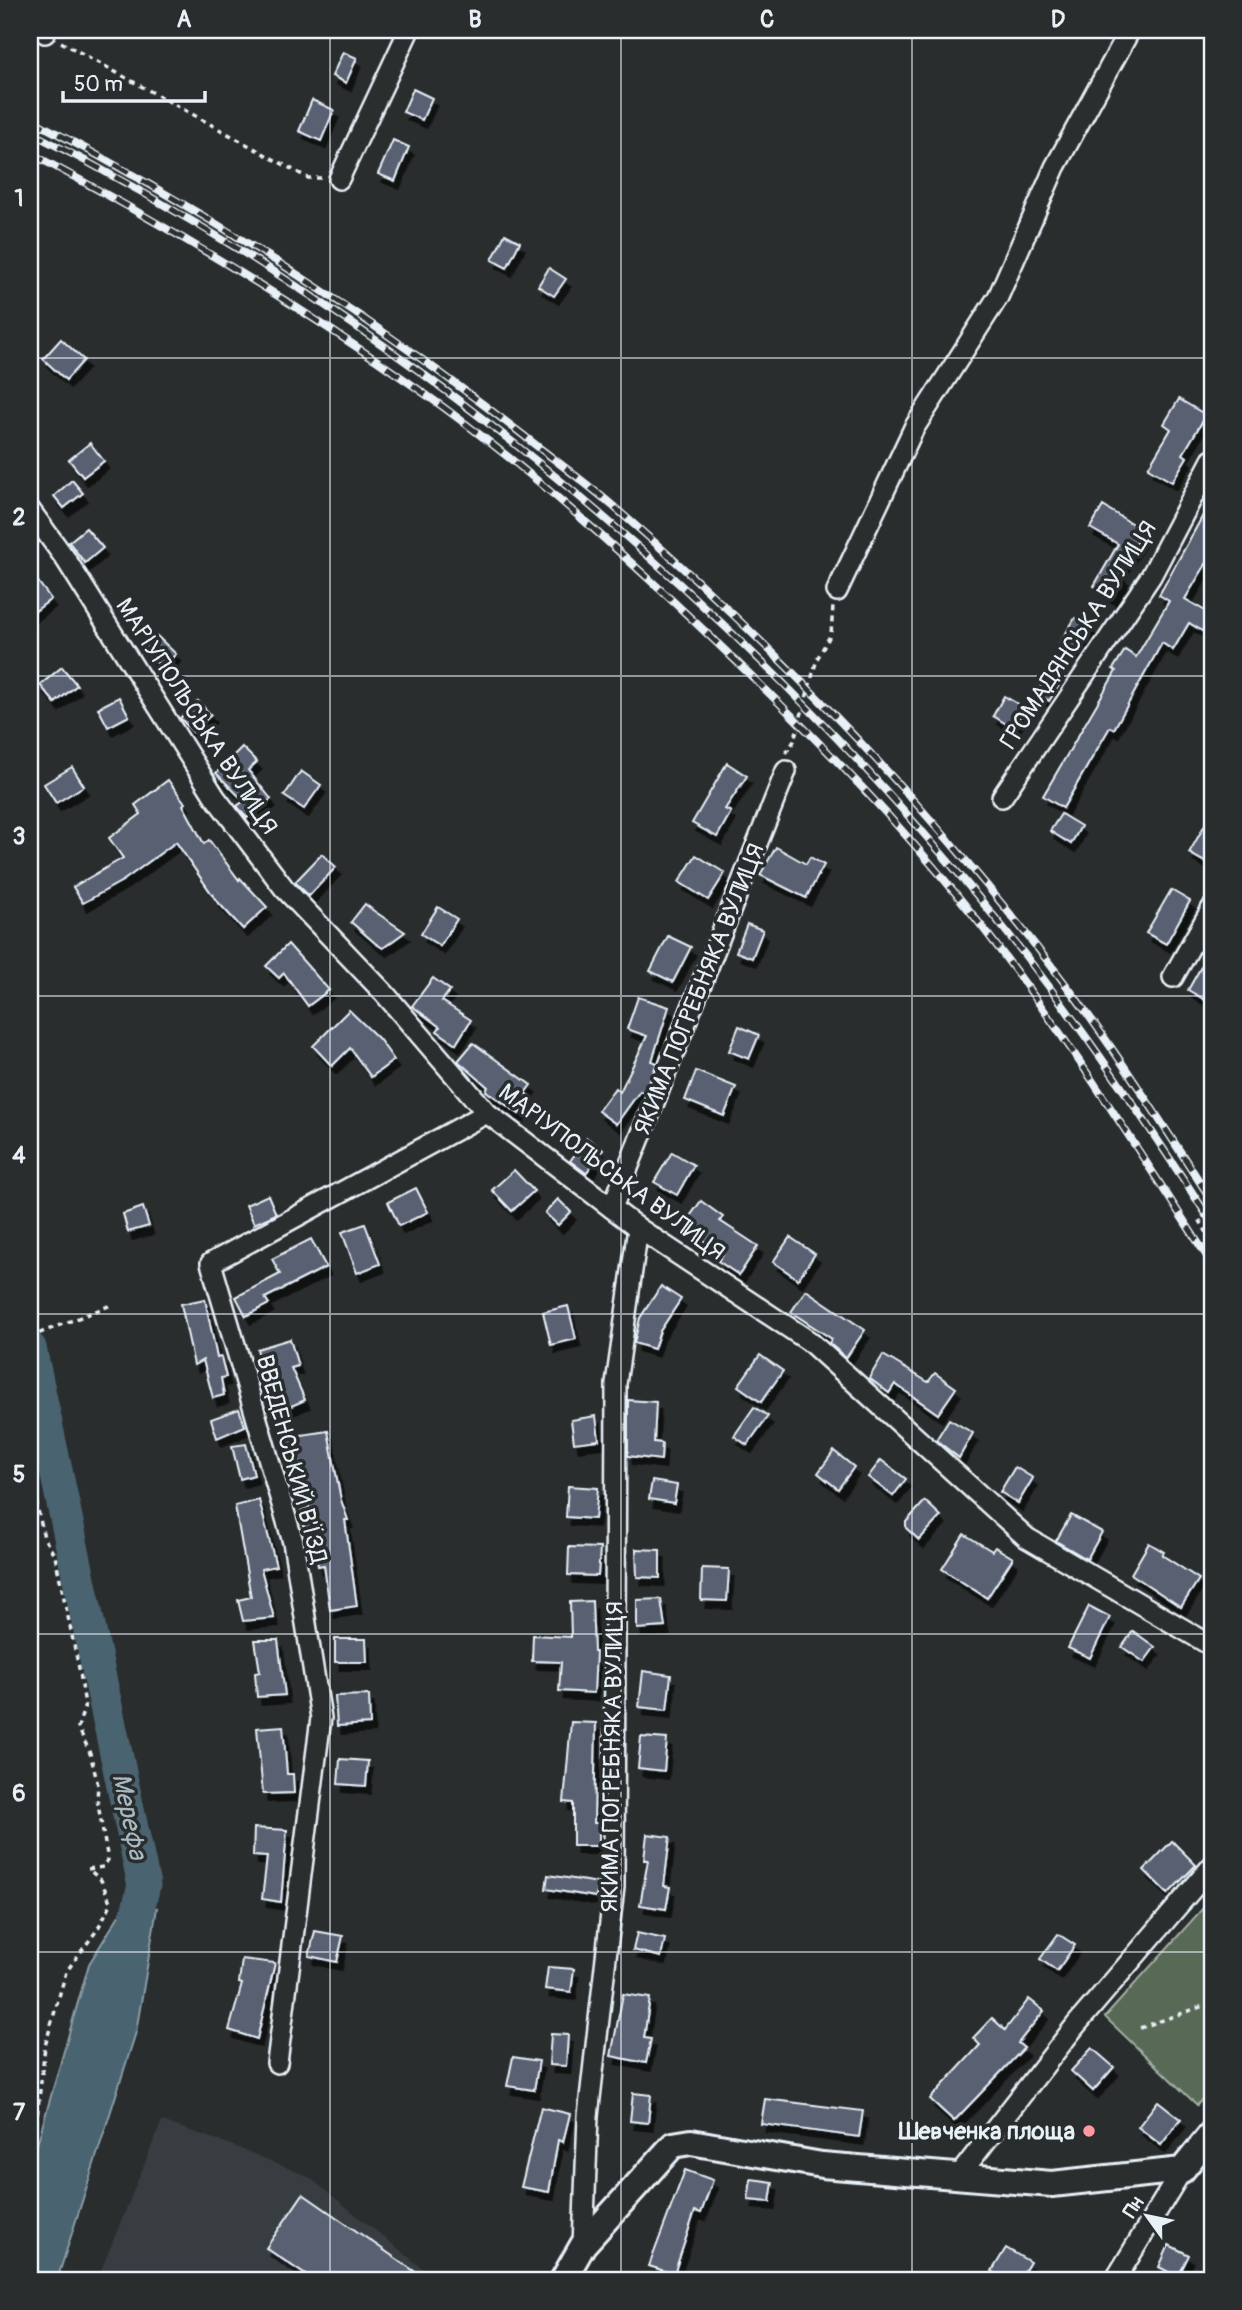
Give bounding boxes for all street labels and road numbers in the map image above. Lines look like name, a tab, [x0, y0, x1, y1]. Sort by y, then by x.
street label: ГРОМАДЯНСЬКА ВУЛИЦЯ	[994, 516, 1163, 755]
street label: МАРІУПОЛЬСЬКА ВУЛИЦЯ	[109, 593, 284, 840]
street label: ЯКИМА ПОГРЕБНЯКА ВУЛИЦЯ	[628, 839, 771, 1139]
street label: МАРІУПОЛЬСЬКА ВУЛИЦЯ	[493, 1078, 731, 1267]
street label: ВВЕДЕНСЬКИЙ В'ЇЗД	[250, 1352, 333, 1567]
street label: ЯКИМА ПОГРЕБНЯКА ВУЛИЦЯ	[595, 1601, 630, 1913]

